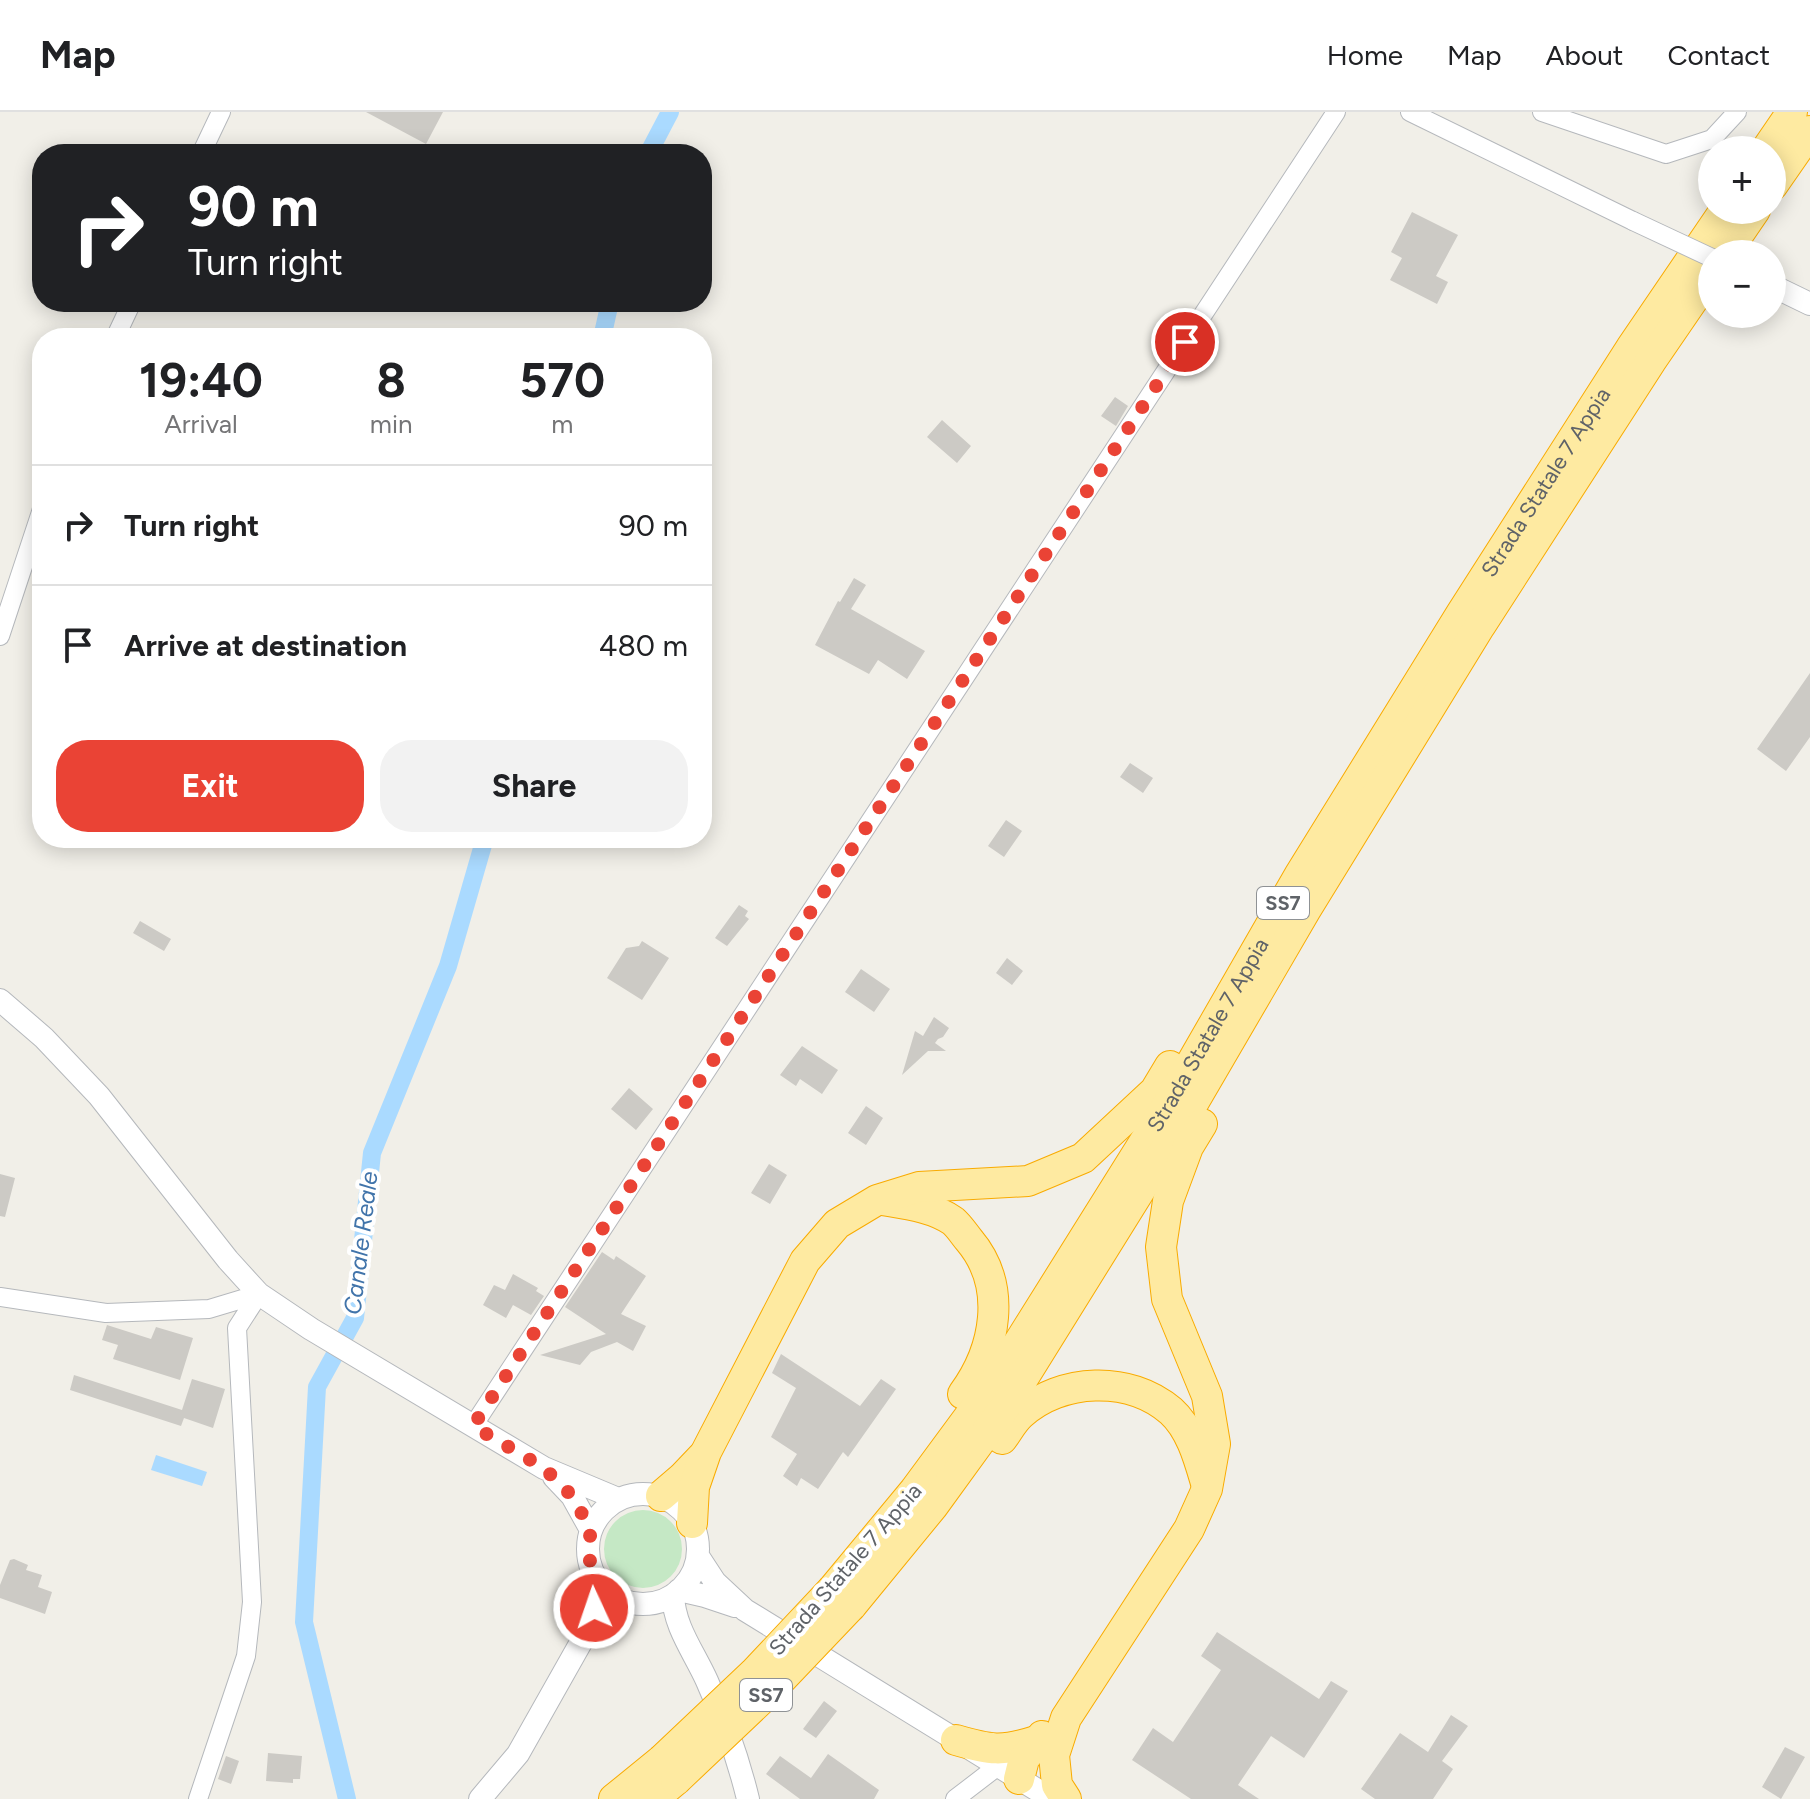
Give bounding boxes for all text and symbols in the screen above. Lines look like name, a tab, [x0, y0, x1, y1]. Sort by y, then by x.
text: Map	[40, 32, 116, 78]
text: Home	[1327, 38, 1403, 72]
text: Map	[1447, 38, 1502, 72]
text: About	[1546, 38, 1623, 72]
text: Contact	[1667, 38, 1770, 72]
map controls	[1698, 136, 1786, 328]
button: +	[1698, 136, 1786, 224]
text: 90 m	[188, 173, 319, 240]
icon: right	[56, 176, 160, 280]
button: −	[1698, 240, 1786, 328]
text: Turn right	[188, 241, 343, 284]
pin	[1151, 308, 1219, 376]
icon: arrive	[1163, 320, 1207, 364]
text: 19:40	[139, 351, 263, 409]
text: 8	[376, 351, 406, 409]
text: 570	[519, 351, 605, 409]
street label: Strada Statale 7 Appia	[1475, 383, 1616, 582]
text: Arrival	[164, 408, 238, 440]
text: min	[370, 408, 413, 440]
text: m	[551, 408, 573, 440]
icon: right	[56, 503, 100, 547]
text: Turn right	[124, 507, 259, 544]
text: 90 m	[619, 507, 688, 544]
icon: arrive	[56, 623, 100, 667]
text: Arrive at destination	[124, 627, 407, 664]
text: 480 m	[599, 627, 688, 664]
button: Exit	[56, 740, 364, 832]
button: Share	[380, 740, 688, 832]
road number: SS7	[1257, 887, 1309, 919]
street label: Strada Statale 7 Appia	[1141, 933, 1274, 1137]
water label: Canale Reale	[337, 1170, 384, 1316]
street label: Strada Statale 7 Appia	[763, 1478, 927, 1661]
position arrow	[552, 1566, 636, 1650]
road number: SS7	[740, 1679, 792, 1711]

